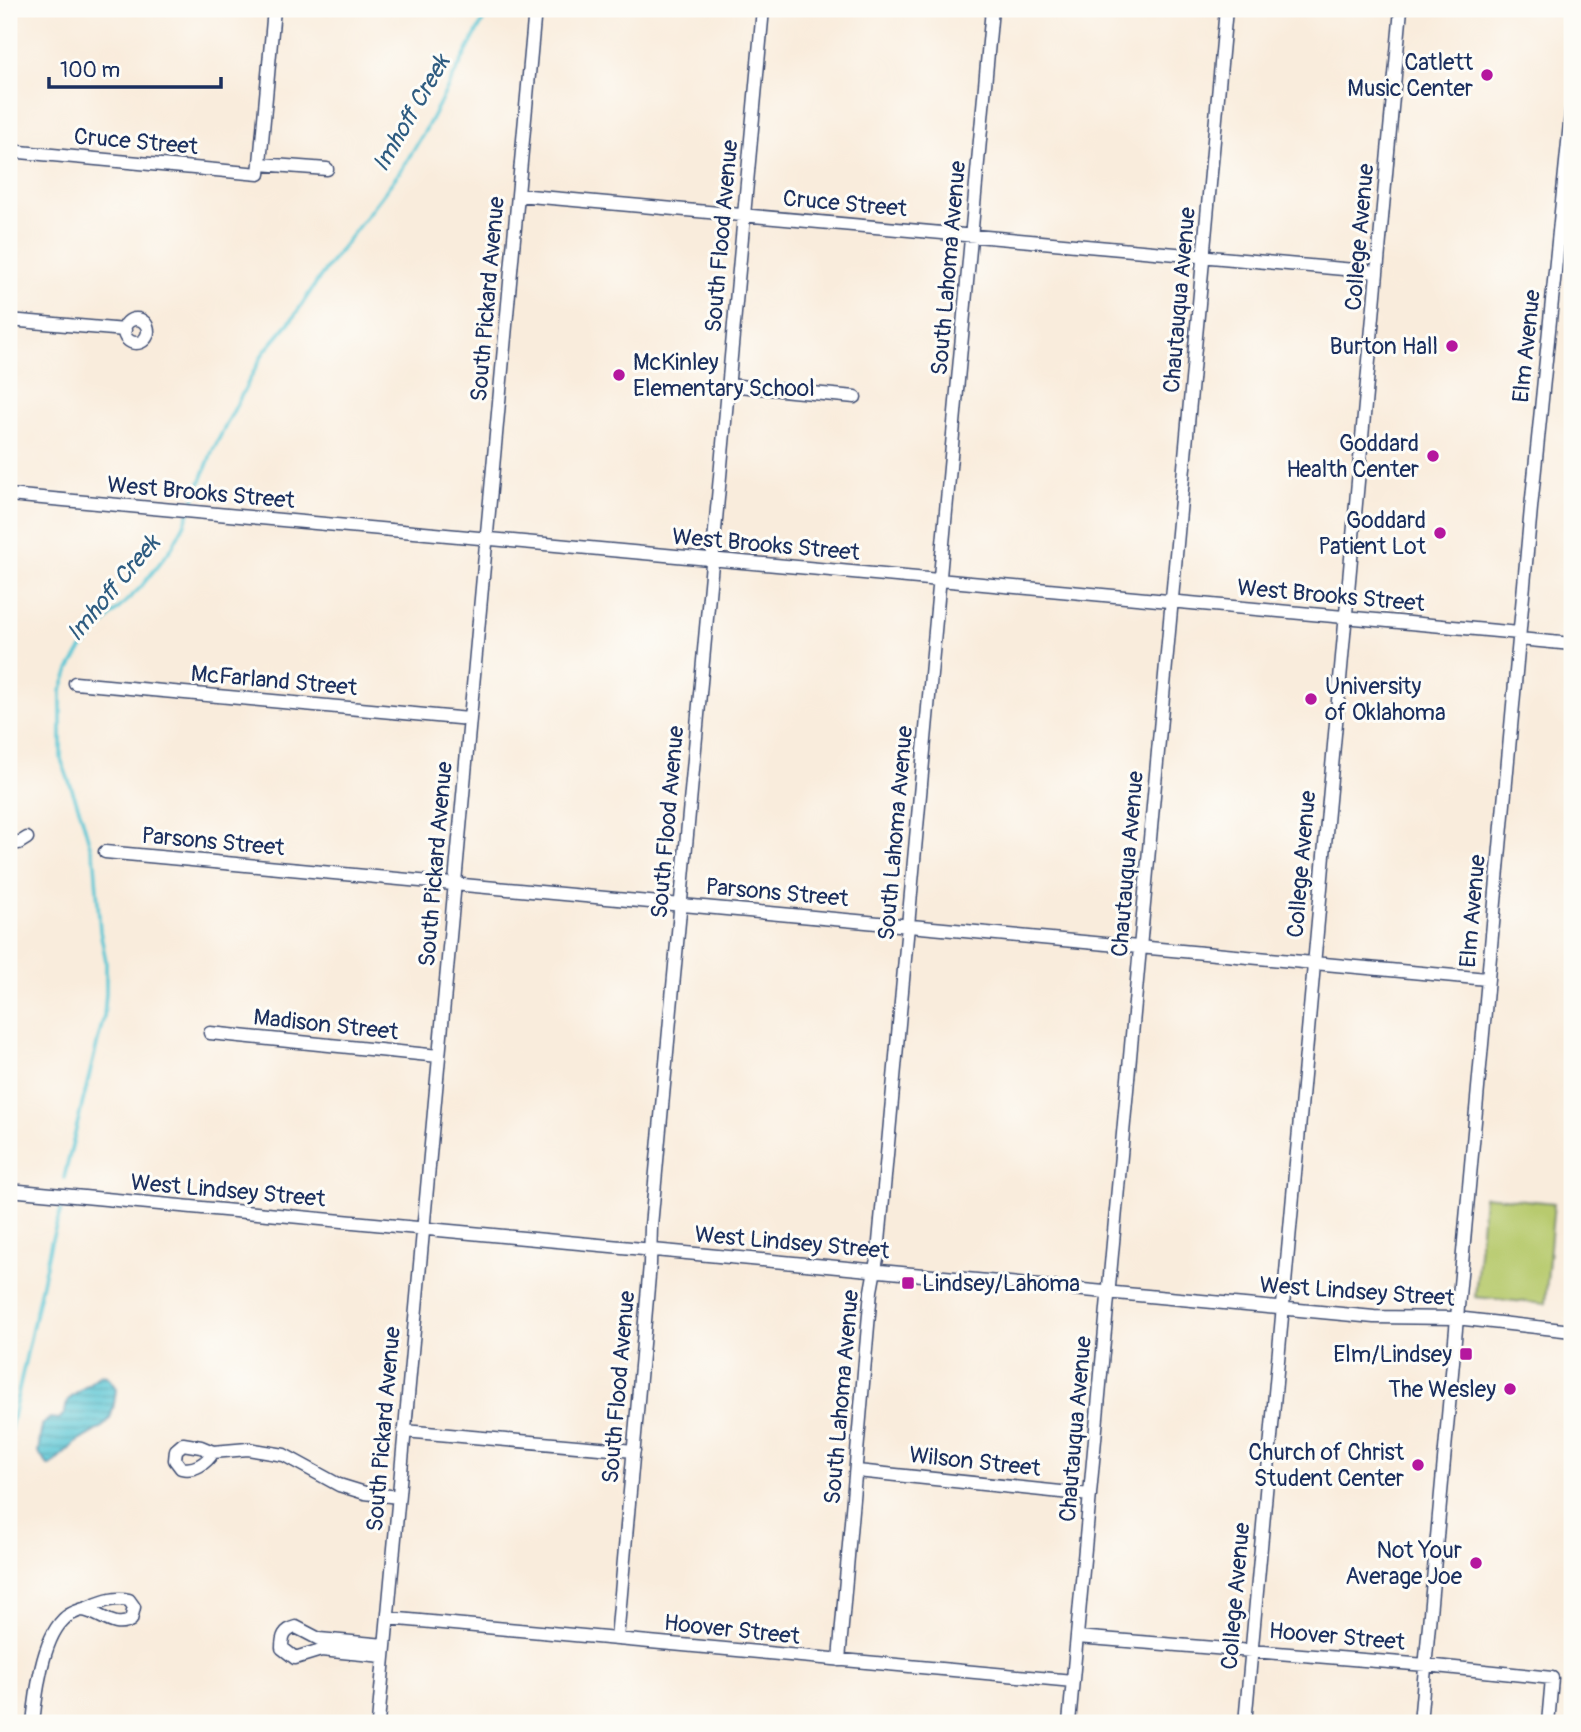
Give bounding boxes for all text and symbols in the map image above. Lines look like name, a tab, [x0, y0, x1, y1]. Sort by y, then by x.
scale bar	[49, 46, 220, 90]
water label: Imhoff Creek	[366, 48, 457, 177]
place label: Catlett Music Center	[1347, 48, 1474, 103]
text: 100 m	[60, 57, 120, 84]
marker: Catlett Music Center	[1479, 67, 1495, 83]
street label: Cruce Street	[73, 122, 200, 161]
street label: South Flood Avenue	[699, 138, 744, 334]
street label: South Lahoma Avenue	[925, 159, 972, 377]
street label: College Avenue	[1339, 162, 1380, 312]
street label: Cruce Street	[782, 184, 909, 223]
street label: South Pickard Avenue	[464, 195, 511, 403]
street label: Chautauqua Avenue	[1157, 205, 1202, 394]
street label: Elm Avenue	[1506, 287, 1547, 404]
place label: Burton Hall	[1330, 332, 1438, 361]
marker: Burton Hall	[1444, 338, 1460, 354]
place label: McKinley Elementary School	[633, 348, 815, 403]
marker: McKinley Elementary School	[611, 367, 627, 383]
place label: Goddard Health Center	[1286, 429, 1419, 484]
marker: Goddard Health Center	[1425, 448, 1441, 464]
street label: West Brooks Street	[106, 470, 297, 515]
place label: Goddard Patient Lot	[1318, 506, 1427, 561]
street label: West Brooks Street	[671, 522, 862, 567]
marker: Goddard Patient Lot	[1432, 525, 1448, 541]
water label: Imhoff Creek	[61, 528, 167, 647]
street label: West Brooks Street	[1236, 573, 1427, 618]
street label: McFarland Street	[190, 659, 359, 702]
place label: University of Oklahoma	[1325, 672, 1446, 727]
marker: University of Oklahoma	[1303, 691, 1319, 707]
street label: South Flood Avenue	[645, 724, 690, 920]
street label: South Lahoma Avenue	[872, 724, 919, 942]
street label: South Pickard Avenue	[412, 760, 459, 968]
street label: Chautauqua Avenue	[1105, 769, 1150, 958]
street label: College Avenue	[1281, 789, 1322, 939]
street label: Parsons Street	[140, 821, 286, 862]
street label: Elm Avenue	[1453, 853, 1492, 969]
street label: Parsons Street	[704, 872, 850, 913]
street label: Madison Street	[252, 1002, 400, 1047]
street label: West Lindsey Street	[129, 1168, 327, 1214]
street label: West Lindsey Street	[693, 1220, 891, 1266]
place label: Lindsey/Lahoma	[922, 1269, 1080, 1298]
street label: West Lindsey Street	[1258, 1270, 1456, 1313]
marker: Lindsey/Lahoma	[900, 1275, 916, 1291]
street label: South Lahoma Avenue	[818, 1288, 865, 1506]
street label: South Flood Avenue	[596, 1289, 641, 1485]
street label: South Pickard Avenue	[360, 1325, 407, 1533]
street label: Chautauqua Avenue	[1053, 1334, 1098, 1523]
place label: Elm/Lindsey	[1333, 1340, 1452, 1369]
marker: Elm/Lindsey	[1458, 1346, 1474, 1362]
place label: The Wesley	[1388, 1375, 1496, 1404]
marker: The Wesley	[1502, 1381, 1518, 1397]
place label: Church of Christ Student Center	[1248, 1438, 1405, 1493]
street label: Wilson Street	[908, 1440, 1043, 1483]
marker: Church of Christ Student Center	[1410, 1457, 1426, 1473]
street label: College Avenue	[1215, 1521, 1256, 1671]
place label: Not Your Average Joe	[1345, 1536, 1463, 1591]
marker: Not Your Average Joe	[1468, 1555, 1484, 1571]
street label: Hoover Street	[663, 1608, 802, 1651]
street label: Hoover Street	[1268, 1616, 1407, 1657]

